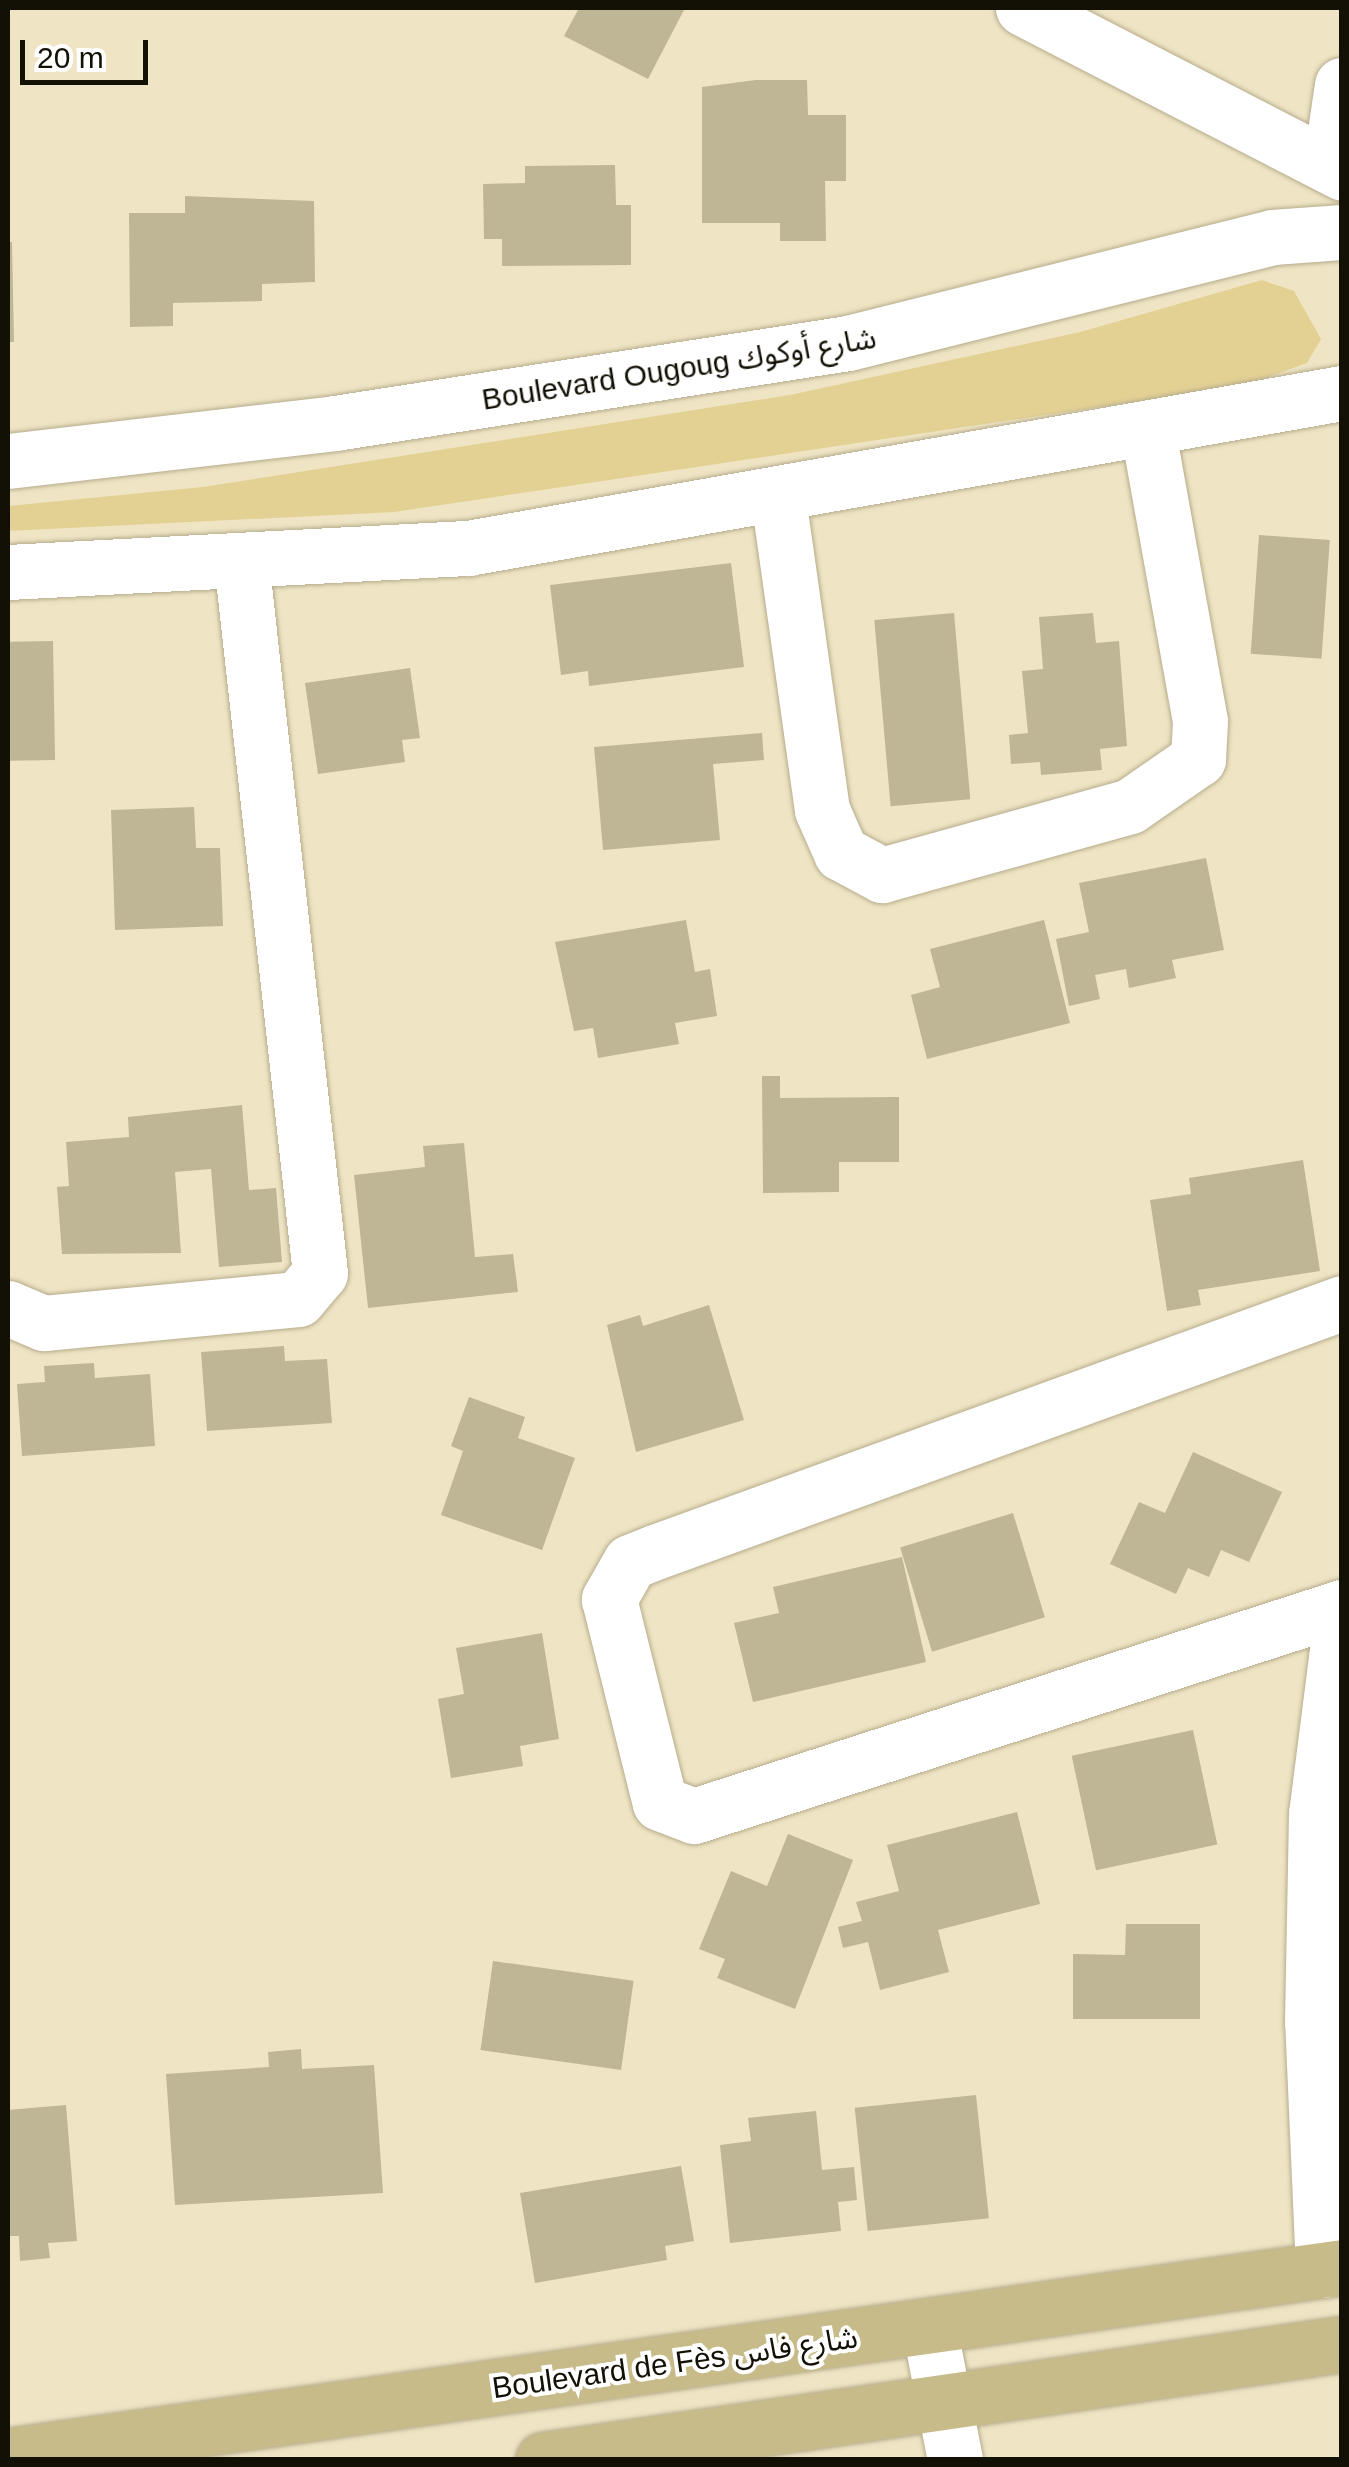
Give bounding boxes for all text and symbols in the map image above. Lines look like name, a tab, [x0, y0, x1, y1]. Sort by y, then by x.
scale bar	[25, 20, 152, 82]
text: 20 m	[37, 41, 104, 74]
street label: Boulevard Ougoug شارع أوكوك	[479, 320, 879, 418]
street label: Boulevard de Fès شارع فاس	[490, 2320, 860, 2406]

